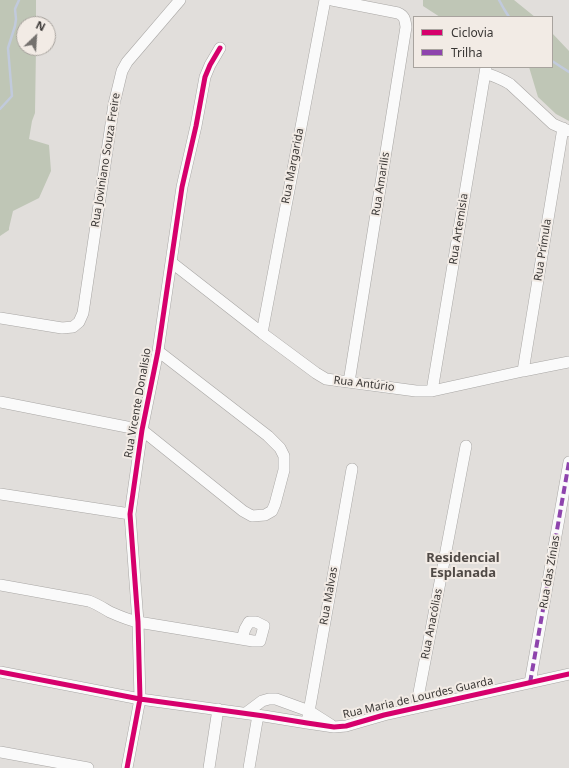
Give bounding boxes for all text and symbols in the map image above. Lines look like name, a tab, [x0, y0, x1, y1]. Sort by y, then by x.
north arrow	[16, 16, 56, 56]
legend	[413, 16, 553, 68]
text: N	[34, 17, 48, 34]
text: Ciclovia	[451, 24, 493, 41]
text: Trilha	[451, 44, 482, 61]
street label: Rua Joviniano Souza Freire	[89, 92, 123, 228]
street label: Rua Margarida	[279, 127, 307, 205]
street label: Rua Amarilis	[369, 151, 393, 217]
street label: Rua Artemisia	[447, 193, 471, 265]
street label: Rua Prímula	[532, 218, 554, 282]
street label: Rua Vicente Donalisio	[122, 347, 154, 459]
street label: Rua Antúrio	[333, 374, 395, 394]
street label: Rua das Zínias	[537, 534, 563, 610]
district label: Residencial Esplanada	[426, 550, 500, 581]
street label: Rua Malvas	[317, 566, 341, 626]
street label: Rua Anacólias	[419, 588, 445, 660]
street label: Rua Maria de Lourdes Guarda	[342, 674, 494, 722]

